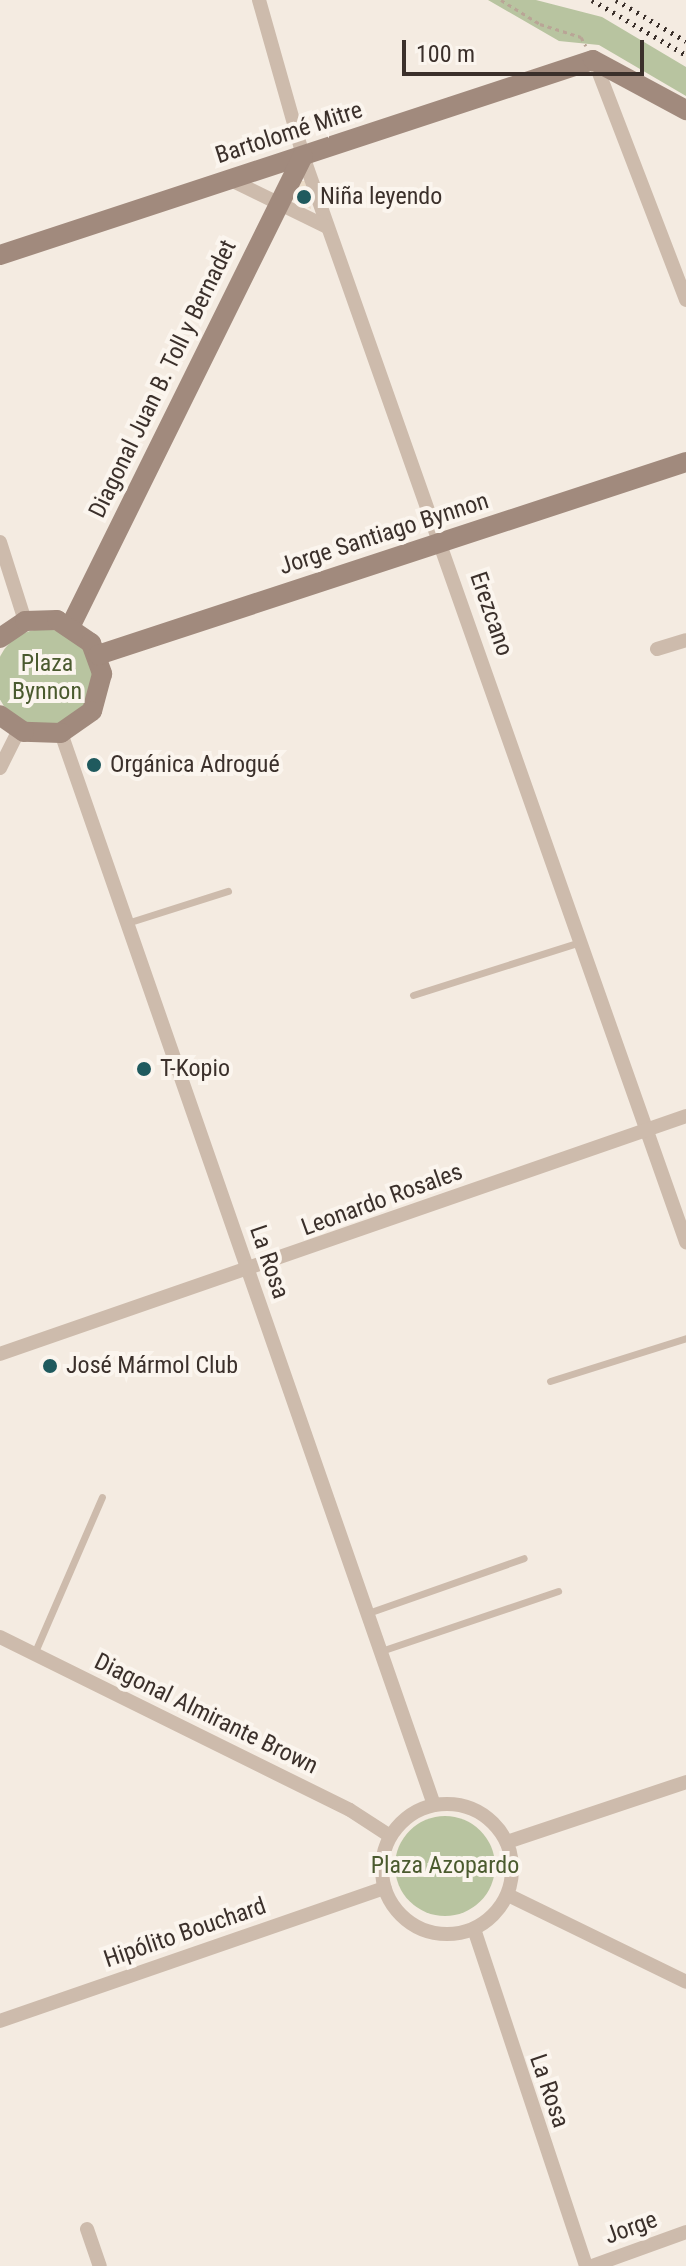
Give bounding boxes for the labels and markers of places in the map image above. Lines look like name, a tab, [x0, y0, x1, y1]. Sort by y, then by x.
place label: Niña leyendo	[320, 183, 442, 211]
marker: Niña leyendo	[295, 188, 313, 206]
place label: Orgánica Adrogué	[110, 751, 280, 779]
marker: Orgánica Adrogué	[85, 756, 103, 774]
place label: T-Kopio	[160, 1055, 230, 1083]
marker: T-Kopio	[135, 1060, 153, 1078]
place label: José Mármol Club	[66, 1352, 238, 1380]
marker: José Mármol Club	[41, 1357, 59, 1375]

